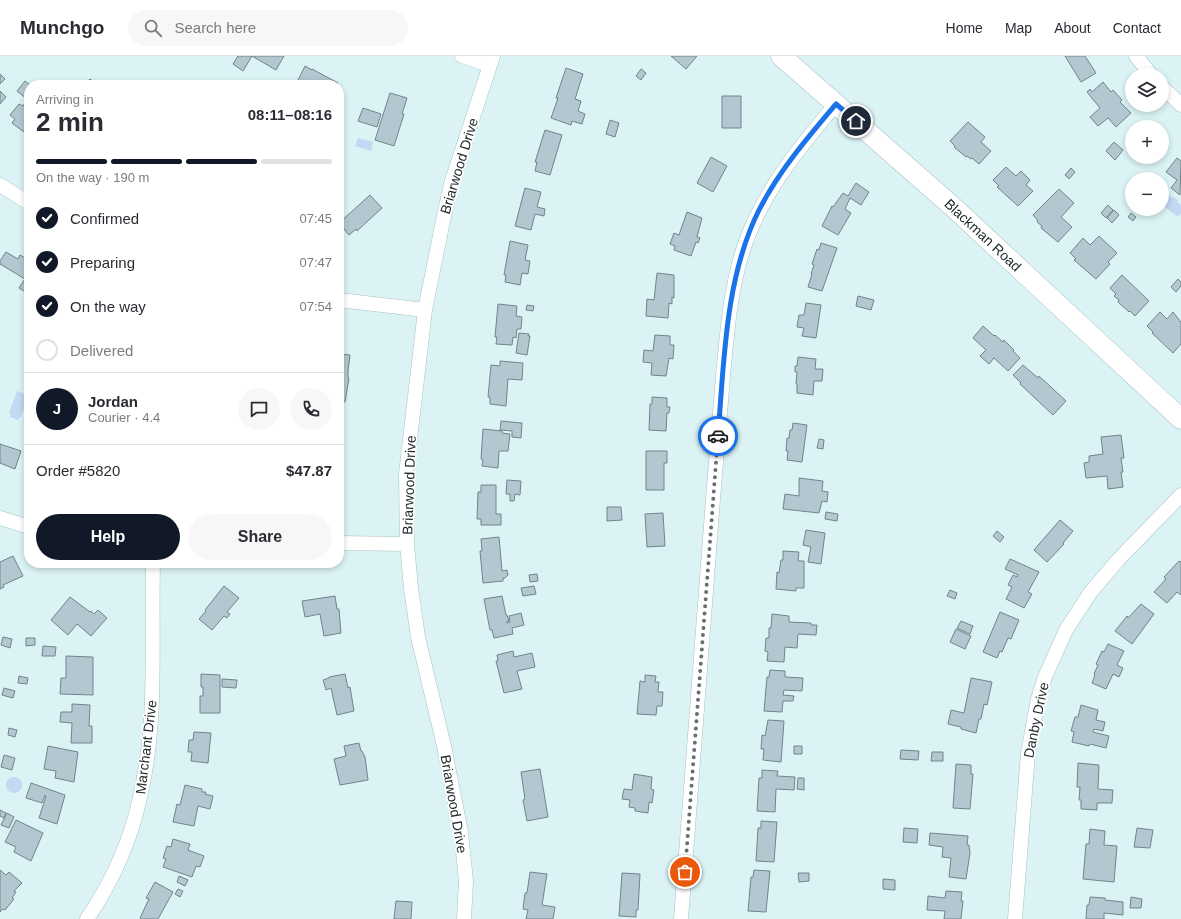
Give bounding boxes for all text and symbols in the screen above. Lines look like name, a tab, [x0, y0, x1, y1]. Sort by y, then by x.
search box	[128, 10, 408, 46]
text: Munchgo	[20, 17, 104, 38]
icon: search	[142, 17, 164, 39]
text: Search here	[174, 19, 256, 36]
text: Home	[946, 20, 983, 36]
text: Map	[1005, 20, 1032, 36]
text: About	[1054, 20, 1091, 36]
text: Contact	[1113, 20, 1161, 36]
map controls	[1125, 68, 1169, 216]
button: layers	[1125, 68, 1169, 112]
text: Arriving in	[36, 92, 94, 107]
pin	[839, 104, 873, 138]
text: 08:11–08:16	[248, 106, 332, 123]
text: 2 min	[36, 107, 104, 137]
icon: home	[845, 110, 867, 132]
street label: Briarwood Drive	[437, 116, 481, 216]
button: +	[1125, 120, 1169, 164]
text: On the way · 190 m	[36, 170, 149, 185]
button: −	[1125, 172, 1169, 216]
street label: Blackman Road	[941, 195, 1025, 275]
icon: check	[36, 207, 58, 229]
text: Confirmed	[70, 210, 139, 227]
text: 07:45	[299, 211, 332, 226]
icon: check	[36, 251, 58, 273]
text: Preparing	[70, 254, 135, 271]
text: 07:47	[299, 255, 332, 270]
icon: check	[36, 295, 58, 317]
text: On the way	[70, 298, 146, 315]
text: 07:54	[299, 299, 332, 314]
text: Delivered	[70, 342, 133, 359]
button: chat	[238, 388, 280, 430]
button: phone	[290, 388, 332, 430]
text: Jordan	[88, 393, 138, 410]
text: J	[53, 400, 61, 417]
text: Courier · 4.4	[88, 410, 160, 425]
courier	[698, 416, 738, 456]
icon: car	[707, 425, 729, 447]
street label: Briarwood Drive	[399, 435, 419, 535]
text: Order #5820	[36, 462, 120, 479]
text: $47.87	[286, 462, 332, 479]
button: Help	[36, 514, 180, 560]
button: Share	[188, 514, 332, 560]
street label: Danby Drive	[1020, 680, 1052, 759]
street label: Marchant Drive	[132, 699, 160, 795]
street label: Briarwood Drive	[437, 754, 471, 855]
pin	[668, 855, 702, 889]
icon: bag	[674, 861, 696, 883]

